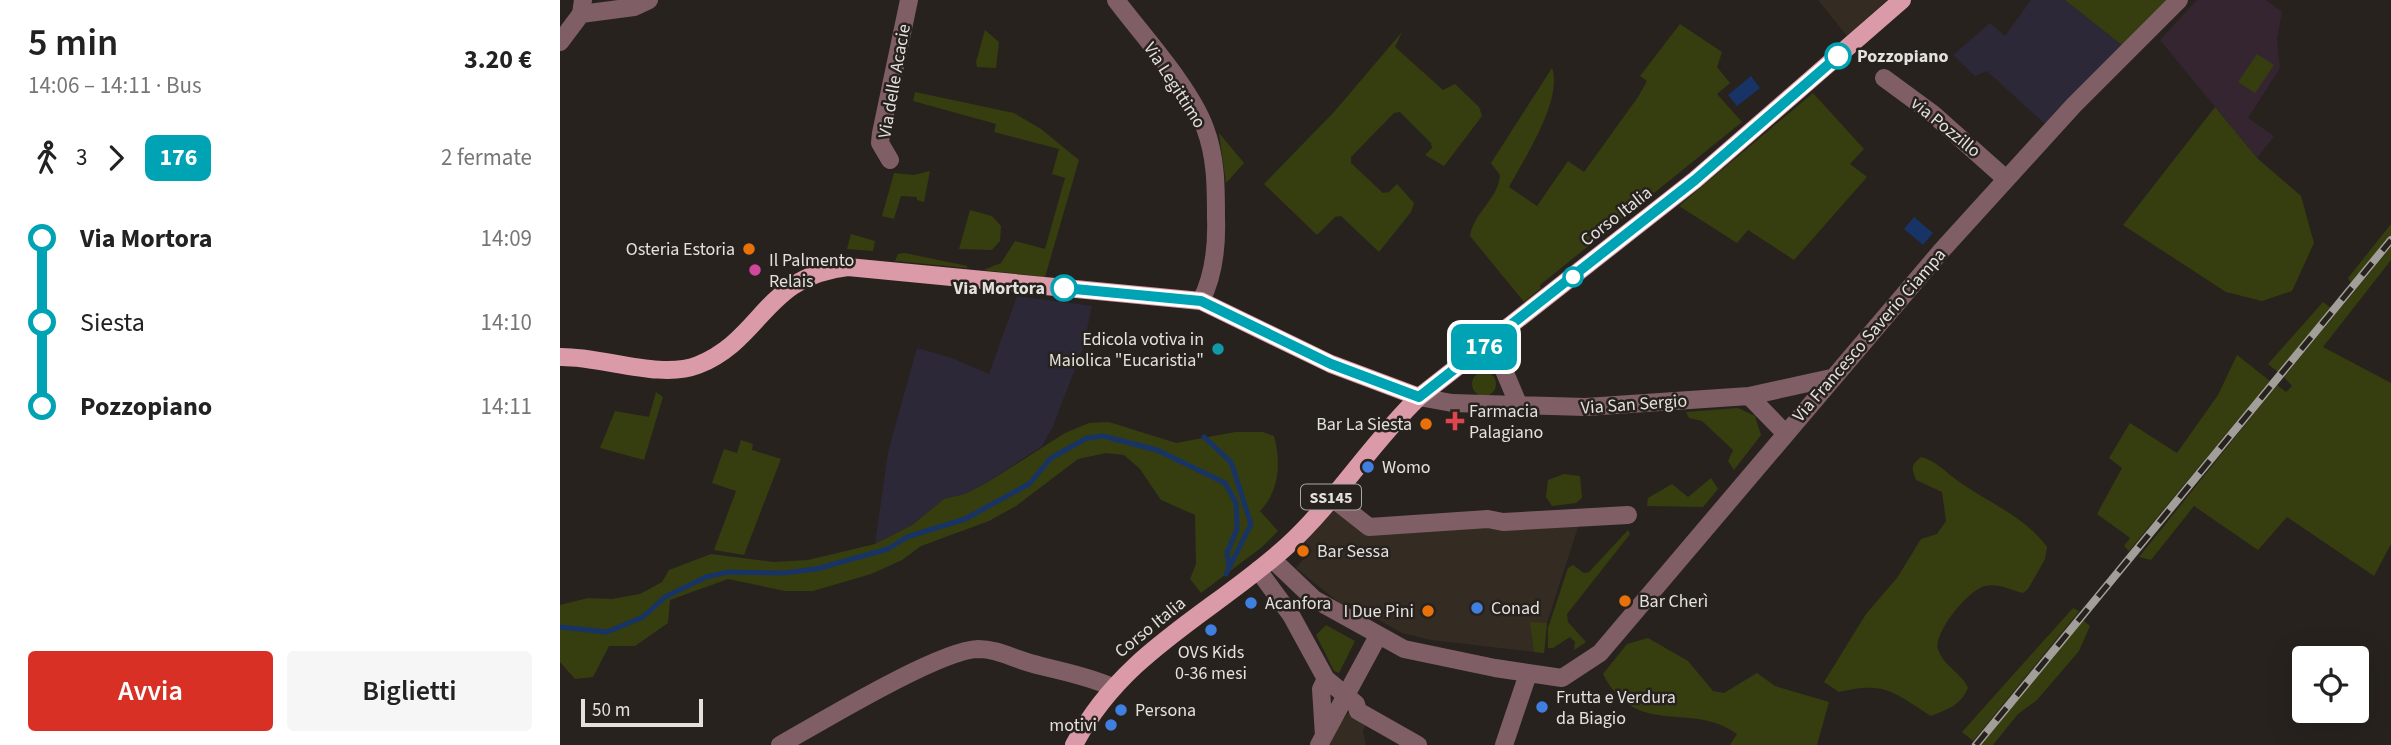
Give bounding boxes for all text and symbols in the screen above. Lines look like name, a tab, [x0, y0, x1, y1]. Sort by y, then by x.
text: 5 min	[28, 16, 118, 70]
street label: Via delle Acacie	[872, 22, 917, 140]
street label: Via Legittimo	[1137, 37, 1212, 133]
text: 3.20 €	[464, 41, 532, 78]
marker: Pozzopiano	[1825, 43, 1851, 69]
place label: Pozzopiano	[1857, 44, 1949, 69]
text: 14:06 – 14:11 · Bus	[28, 69, 202, 102]
street label: via Pozzillo	[1905, 91, 1986, 163]
icon: walk	[28, 139, 66, 177]
icon: forward	[97, 139, 135, 177]
text: 176	[159, 140, 197, 175]
text: 3	[76, 141, 87, 174]
text: 2 fermate	[441, 141, 532, 174]
street label: Corso Italia	[1575, 180, 1657, 252]
text: Via Mortora	[80, 220, 212, 257]
text: 14:09	[481, 222, 532, 255]
place label: Osteria Estoria	[626, 237, 735, 262]
marker: Osteria Estoria	[741, 241, 757, 257]
street label: Via Francesco Saverio Ciampa	[1787, 243, 1952, 428]
place label: Il Palmento Relais	[769, 248, 854, 294]
marker: Il Palmento Relais	[747, 262, 763, 278]
unlabelled marker	[1563, 267, 1583, 287]
marker: Via Mortora	[1051, 275, 1077, 301]
place label: Via Mortora	[952, 276, 1045, 301]
text: Siesta	[80, 304, 145, 341]
text: 14:10	[481, 306, 532, 339]
line badge: 176	[1444, 324, 1524, 370]
place label: Edicola votiva in Maiolica "Eucaristia"	[1049, 327, 1204, 373]
text: 176	[1465, 329, 1503, 364]
marker: Edicola votiva in Maiolica "Eucaristia"	[1210, 341, 1226, 357]
text: Pozzopiano	[80, 388, 212, 425]
street label: Via San Sergio	[1580, 388, 1688, 421]
text: 14:11	[481, 390, 532, 423]
place label: Farmacia Palagiano	[1469, 399, 1543, 445]
place label: Bar La Siesta	[1316, 412, 1412, 437]
marker: Farmacia Palagiano	[1447, 413, 1463, 429]
marker: Bar La Siesta	[1418, 416, 1434, 432]
place label: Womo	[1382, 455, 1431, 480]
marker: Womo	[1360, 459, 1376, 475]
road number: SS145	[1301, 484, 1361, 510]
place label: Bar Sessa	[1317, 539, 1389, 564]
marker: Bar Sessa	[1295, 543, 1311, 559]
place label: Bar Cherì	[1639, 589, 1708, 614]
street label: Corso Italia	[1110, 591, 1191, 664]
place label: Acanfora	[1265, 591, 1331, 616]
marker: Bar Cherì	[1617, 593, 1633, 609]
marker: Acanfora	[1243, 595, 1259, 611]
place label: Conad	[1491, 596, 1540, 621]
place label: I Due Pini	[1343, 599, 1414, 624]
marker: Conad	[1469, 600, 1485, 616]
marker: I Due Pini	[1420, 603, 1436, 619]
marker: OVS Kids 0-36 mesi	[1203, 622, 1219, 638]
place label: OVS Kids 0-36 mesi	[1175, 640, 1247, 686]
map controls	[2292, 646, 2369, 723]
button: locate	[2292, 646, 2369, 723]
button: Avvia	[28, 651, 273, 731]
button: Biglietti	[287, 651, 532, 731]
place label: Frutta e Verdura da Biagio	[1556, 685, 1676, 731]
scale bar	[581, 696, 704, 728]
text: 50 m	[592, 697, 630, 724]
place label: Persona	[1135, 698, 1196, 723]
marker: Frutta e Verdura da Biagio	[1534, 699, 1550, 715]
marker: Persona	[1113, 702, 1129, 718]
place label: motivi	[1049, 713, 1097, 738]
marker: motivi	[1103, 717, 1119, 733]

